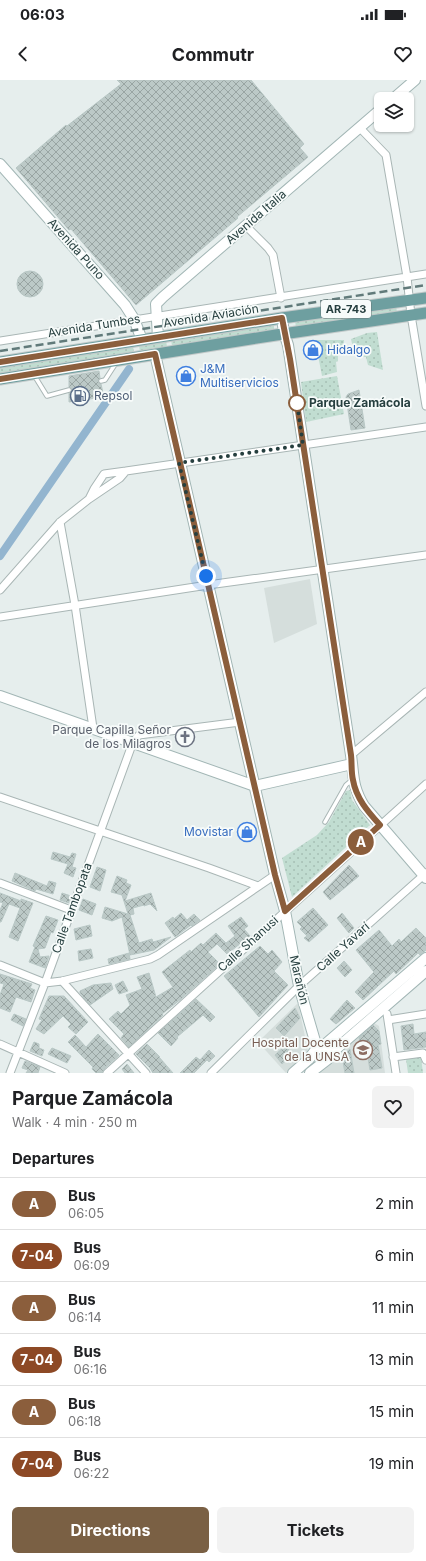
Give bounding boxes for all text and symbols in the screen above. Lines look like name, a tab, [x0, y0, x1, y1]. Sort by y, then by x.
text: 06:03	[20, 5, 65, 24]
icon: back	[12, 43, 34, 65]
icon: heart	[392, 43, 414, 65]
text: Commutr	[172, 44, 254, 65]
map controls	[374, 92, 414, 132]
button: layers	[374, 92, 414, 132]
street label: Avenida Italia	[222, 186, 289, 247]
street label: Avenida Puno	[45, 215, 108, 282]
road number: AR-743	[321, 300, 371, 318]
street label: Avenida Aviación	[162, 301, 260, 330]
street label: Avenida Tumbes	[47, 311, 141, 340]
shop icon: Hidalgo	[302, 339, 324, 361]
place label: Hidalgo	[327, 342, 370, 357]
place label: J&M Multiservicios	[200, 361, 279, 390]
shop icon: J&M Multiservicios	[175, 365, 197, 387]
fuel station icon: Repsol	[69, 385, 91, 407]
place label: Repsol	[94, 388, 132, 403]
marker: Parque Zamácola	[288, 394, 306, 412]
place label: Parque Zamácola	[309, 395, 411, 410]
your location	[196, 566, 216, 586]
place label: Parque Capilla Señor de los Milagros	[52, 722, 171, 751]
church icon: Parque Capilla Señor de los Milagros	[174, 726, 196, 748]
shop icon: Movistar	[236, 821, 258, 843]
place label: Movistar	[184, 824, 233, 839]
line badge: A	[348, 829, 374, 855]
text: A	[356, 833, 366, 850]
street label: Calle Tambopata	[48, 860, 95, 955]
street label: Calle Shanusi	[214, 912, 281, 975]
street label: Calle Yavarí	[313, 919, 372, 974]
street label: Marañón	[287, 954, 312, 1006]
place label: Hospital Docente de la UNSA	[252, 1035, 349, 1064]
school or university icon: Hospital Docente de la UNSA	[352, 1039, 374, 1061]
button: heart	[372, 1086, 414, 1128]
text: Parque Zamácola	[12, 1087, 173, 1110]
text: Walk · 4 min · 250 m	[12, 1114, 137, 1130]
text: Departures	[12, 1149, 94, 1168]
text: Bus	[68, 1186, 96, 1205]
text: 2 min	[375, 1194, 414, 1213]
text: A	[29, 1195, 39, 1212]
text: 06:05	[68, 1205, 104, 1221]
text: Bus	[74, 1238, 101, 1257]
text: 6 min	[375, 1246, 414, 1265]
text: 7-04	[20, 1247, 54, 1264]
text: 06:09	[74, 1257, 110, 1273]
text: Bus	[68, 1290, 96, 1309]
text: 11 min	[372, 1298, 414, 1317]
text: A	[29, 1299, 39, 1316]
text: 06:14	[68, 1309, 102, 1325]
text: Bus	[74, 1342, 101, 1361]
text: 13 min	[369, 1350, 414, 1369]
text: 7-04	[20, 1351, 54, 1368]
text: 06:16	[74, 1361, 107, 1377]
text: Bus	[68, 1394, 96, 1413]
text: 15 min	[369, 1402, 414, 1421]
text: A	[29, 1403, 39, 1420]
text: 06:18	[68, 1413, 101, 1429]
text: Bus	[74, 1446, 101, 1465]
text: 19 min	[369, 1454, 414, 1473]
text: 7-04	[20, 1455, 54, 1472]
text: 06:22	[74, 1465, 109, 1481]
button: Directions	[12, 1507, 209, 1553]
button: Tickets	[217, 1507, 414, 1553]

